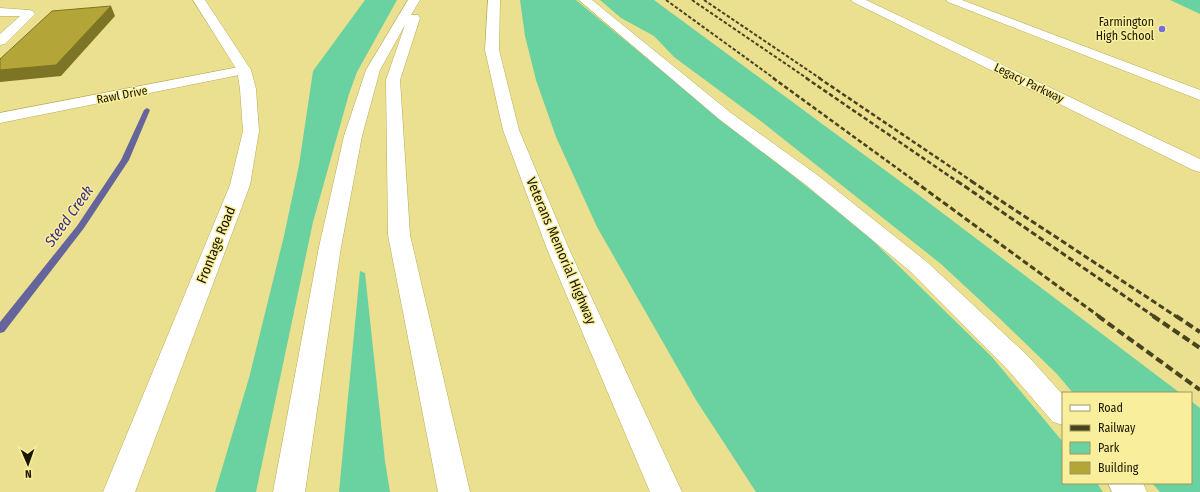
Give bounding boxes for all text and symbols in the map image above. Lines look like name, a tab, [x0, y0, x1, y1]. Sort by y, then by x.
place label: Farmington High School	[1096, 15, 1154, 43]
marker: Farmington High School	[1157, 24, 1167, 34]
street label: Legacy Parkway	[992, 60, 1067, 106]
street label: Rawl Drive	[95, 83, 149, 107]
street label: Veterans Memorial Highway	[522, 175, 600, 328]
water label: Steed Creek	[40, 181, 98, 251]
street label: Frontage Road	[193, 204, 239, 286]
legend	[1062, 392, 1192, 484]
text: Road	[1098, 401, 1123, 415]
text: Railway	[1098, 421, 1136, 435]
text: Park	[1098, 441, 1120, 455]
north arrow	[8, 444, 48, 484]
text: Building	[1098, 461, 1139, 475]
text: N	[25, 467, 32, 480]

